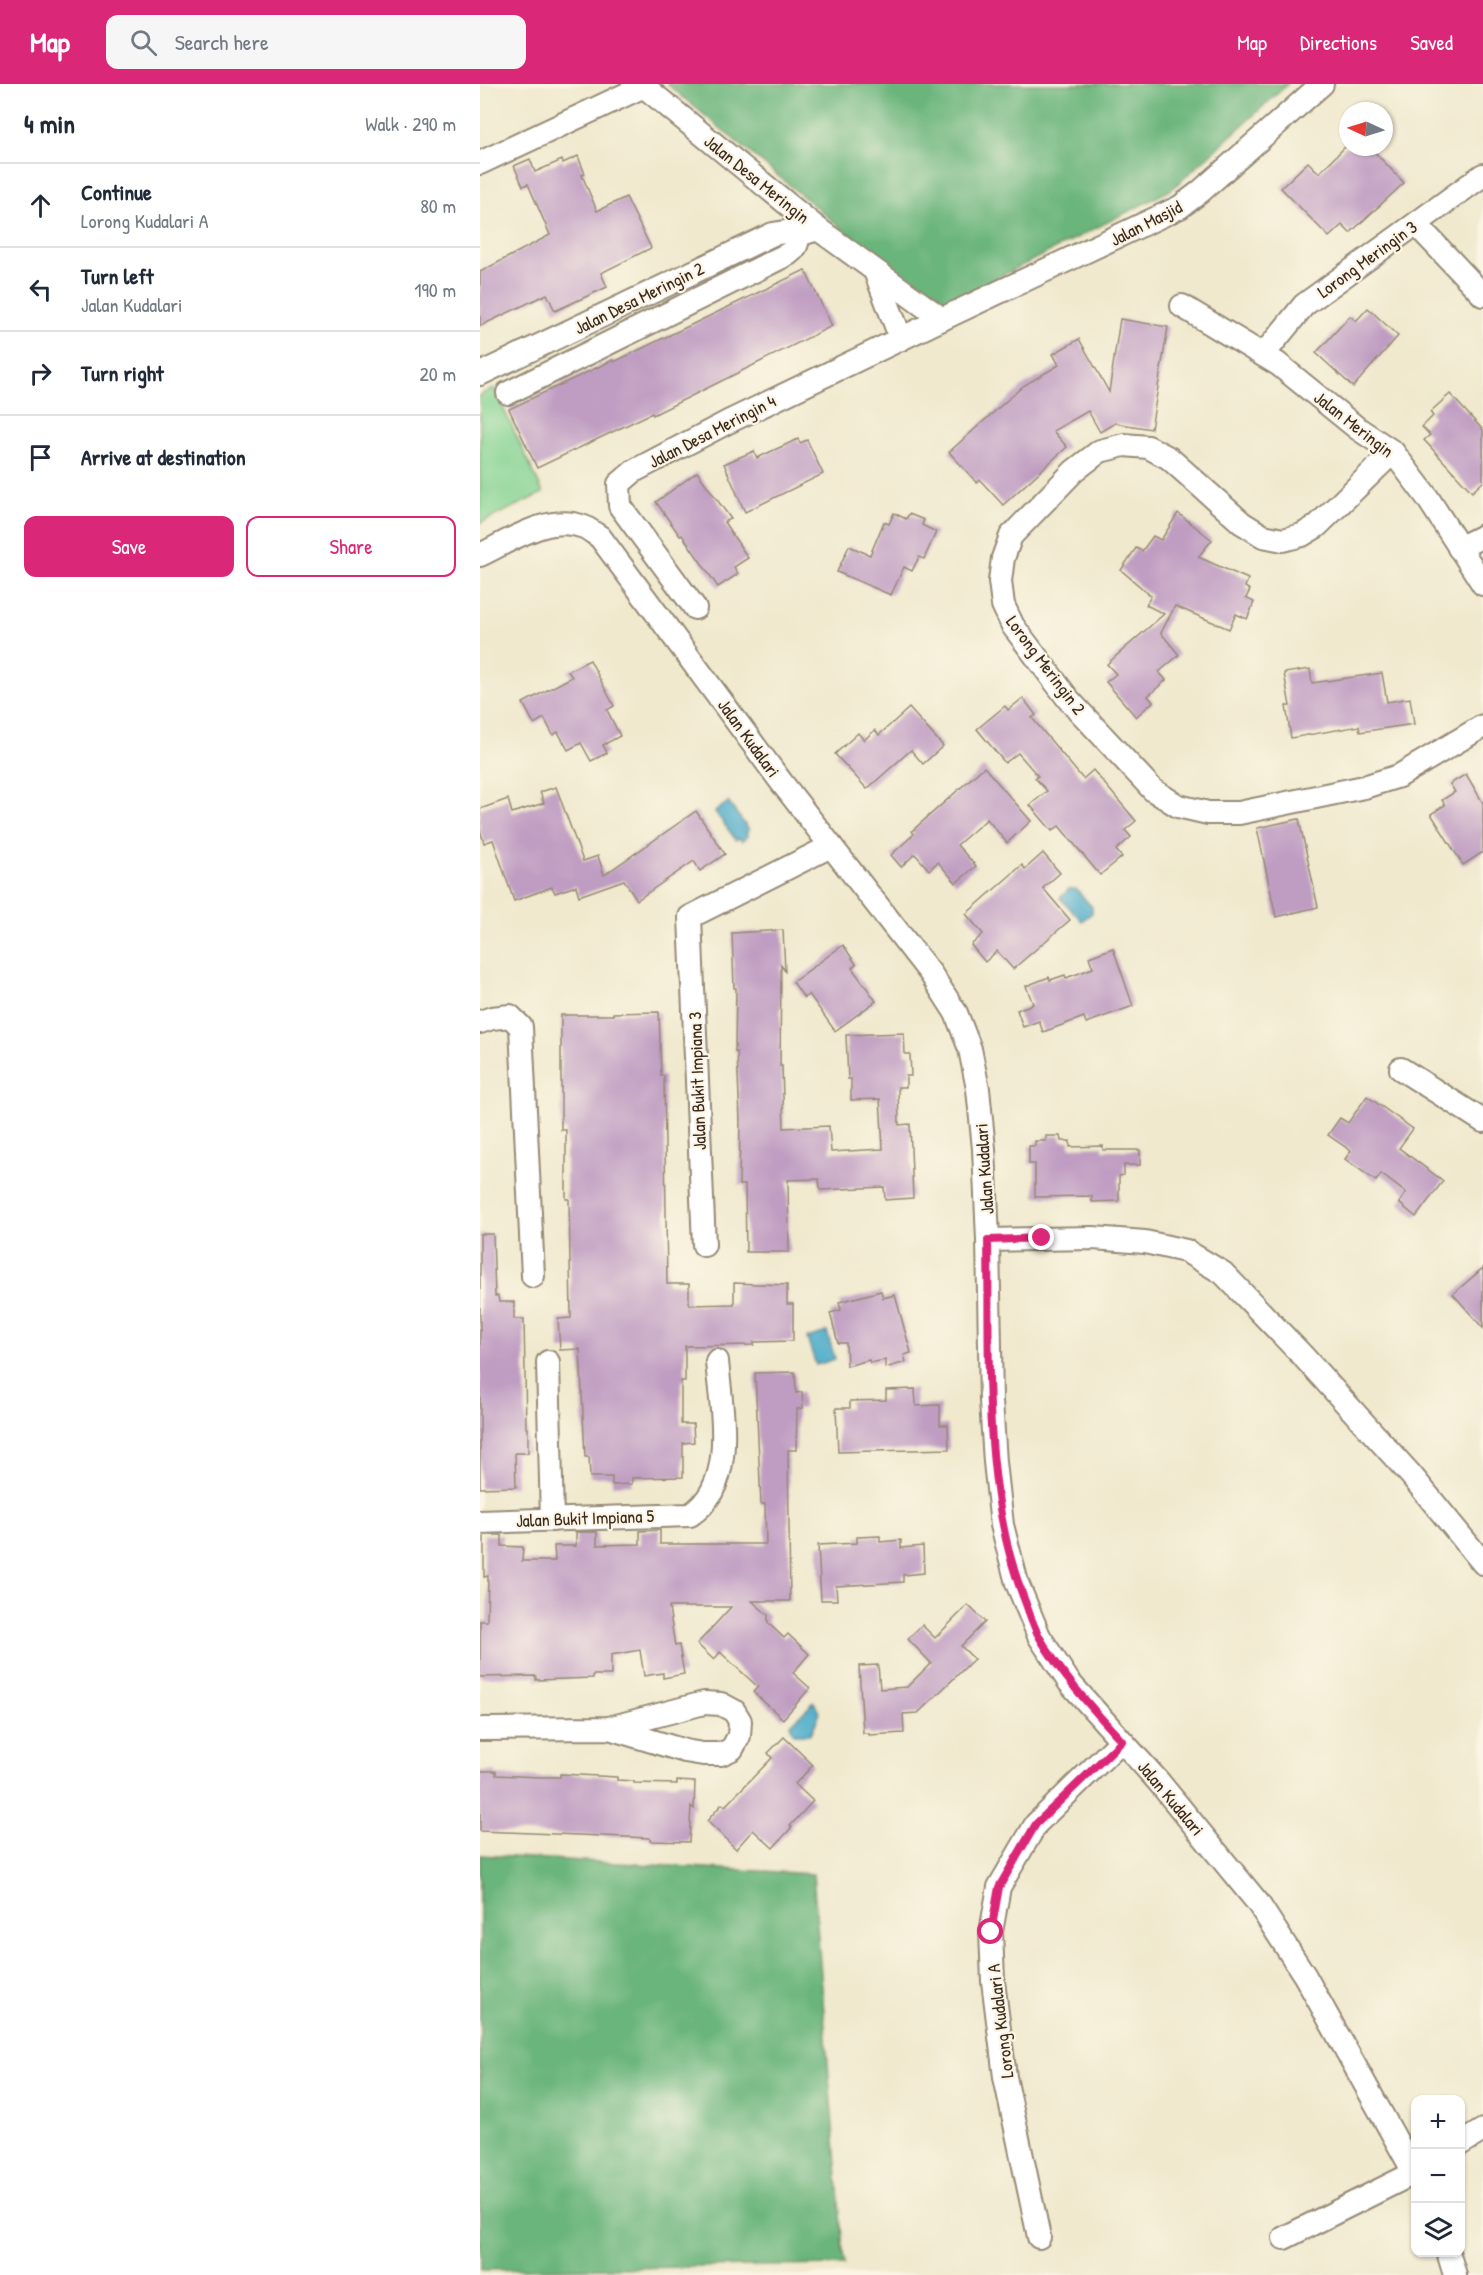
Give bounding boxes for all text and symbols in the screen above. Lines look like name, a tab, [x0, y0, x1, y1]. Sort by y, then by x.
search box	[106, 15, 526, 69]
text: Map	[30, 23, 70, 61]
icon: search	[127, 26, 160, 59]
text: Search here	[175, 27, 269, 57]
text: Map	[1237, 28, 1267, 57]
text: Directions	[1300, 28, 1377, 57]
text: Saved	[1410, 28, 1453, 57]
north arrow	[1339, 102, 1393, 156]
text: 4 min	[24, 106, 75, 141]
text: Walk · 290 m	[365, 110, 456, 137]
street label: Jalan Desa Meringin	[699, 129, 815, 229]
text: Continue	[81, 177, 152, 207]
icon: ahead	[24, 189, 57, 222]
text: 80 m	[420, 192, 456, 219]
street label: Jalan Masjid	[1106, 194, 1186, 252]
text: Lorong Kudalari A	[81, 207, 209, 234]
street label: Lorong Meringin 3	[1312, 214, 1422, 304]
street label: Jalan Desa Meringin 2	[570, 256, 709, 340]
text: Turn left	[81, 261, 154, 291]
icon: left	[24, 273, 57, 306]
text: 190 m	[414, 276, 456, 303]
text: Jalan Kudalari	[81, 291, 182, 318]
icon: right	[24, 357, 57, 390]
text: Turn right	[81, 358, 164, 388]
text: 20 m	[419, 360, 456, 387]
street label: Jalan Meringin	[1309, 385, 1399, 463]
street label: Jalan Desa Meringin 4	[644, 388, 780, 474]
icon: arrive	[24, 441, 57, 474]
text: Arrive at destination	[81, 442, 246, 472]
button: Save	[24, 516, 234, 577]
button: Share	[246, 516, 456, 577]
street label: Lorong Meringin 2	[1000, 610, 1092, 720]
street label: Jalan Kudalari	[712, 694, 786, 782]
street label: Jalan Bukit Impiana 3	[682, 1011, 712, 1151]
street label: Jalan Kudalari	[968, 1123, 1000, 1215]
route end	[1028, 1224, 1054, 1250]
street label: Jalan Bukit Impiana 5	[515, 1503, 655, 1533]
street label: Jalan Kudalari	[1132, 1755, 1210, 1841]
route start	[977, 1918, 1003, 1944]
street label: Lorong Kudalari A	[981, 1962, 1019, 2080]
map controls	[1411, 2095, 1465, 2257]
button: +	[1411, 2095, 1465, 2149]
button: −	[1411, 2149, 1465, 2203]
button: layers	[1411, 2203, 1465, 2257]

